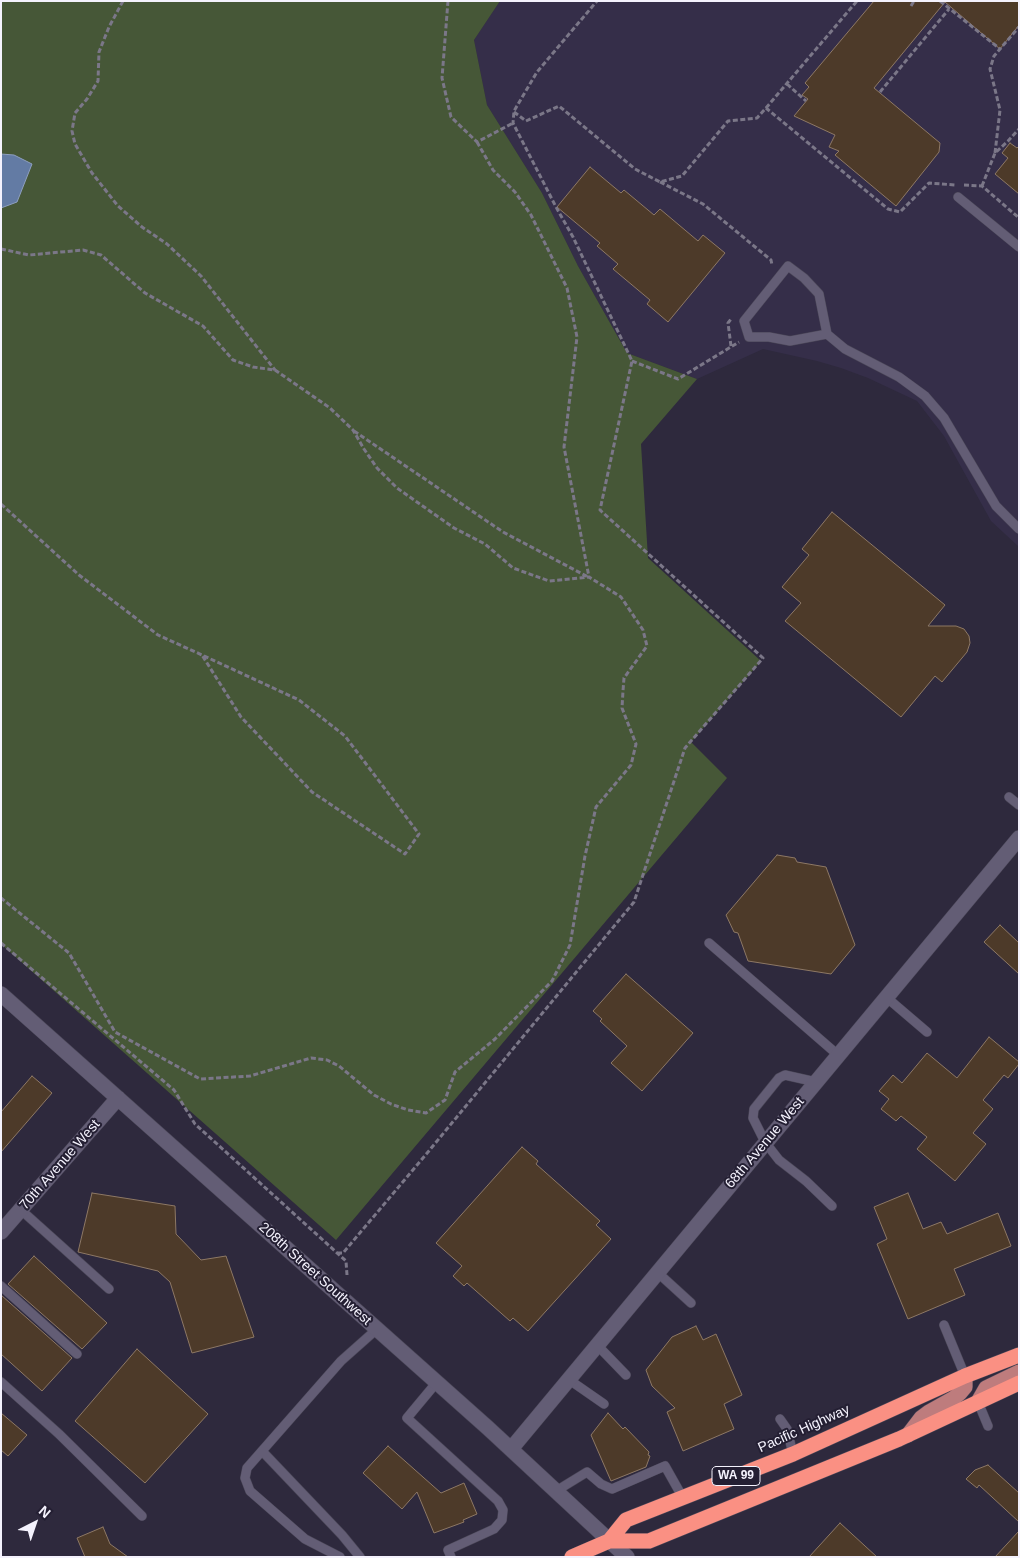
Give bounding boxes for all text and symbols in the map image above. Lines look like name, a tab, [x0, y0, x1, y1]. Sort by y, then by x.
street label: 68th Avenue West	[722, 1094, 808, 1192]
street label: 70th Avenue West	[16, 1117, 104, 1213]
street label: 208th Street Southwest	[255, 1219, 375, 1329]
street label: Pacific Highway	[755, 1401, 853, 1457]
road number: WA 99	[712, 1466, 760, 1485]
north arrow	[10, 1498, 60, 1548]
text: N	[36, 1502, 54, 1521]

